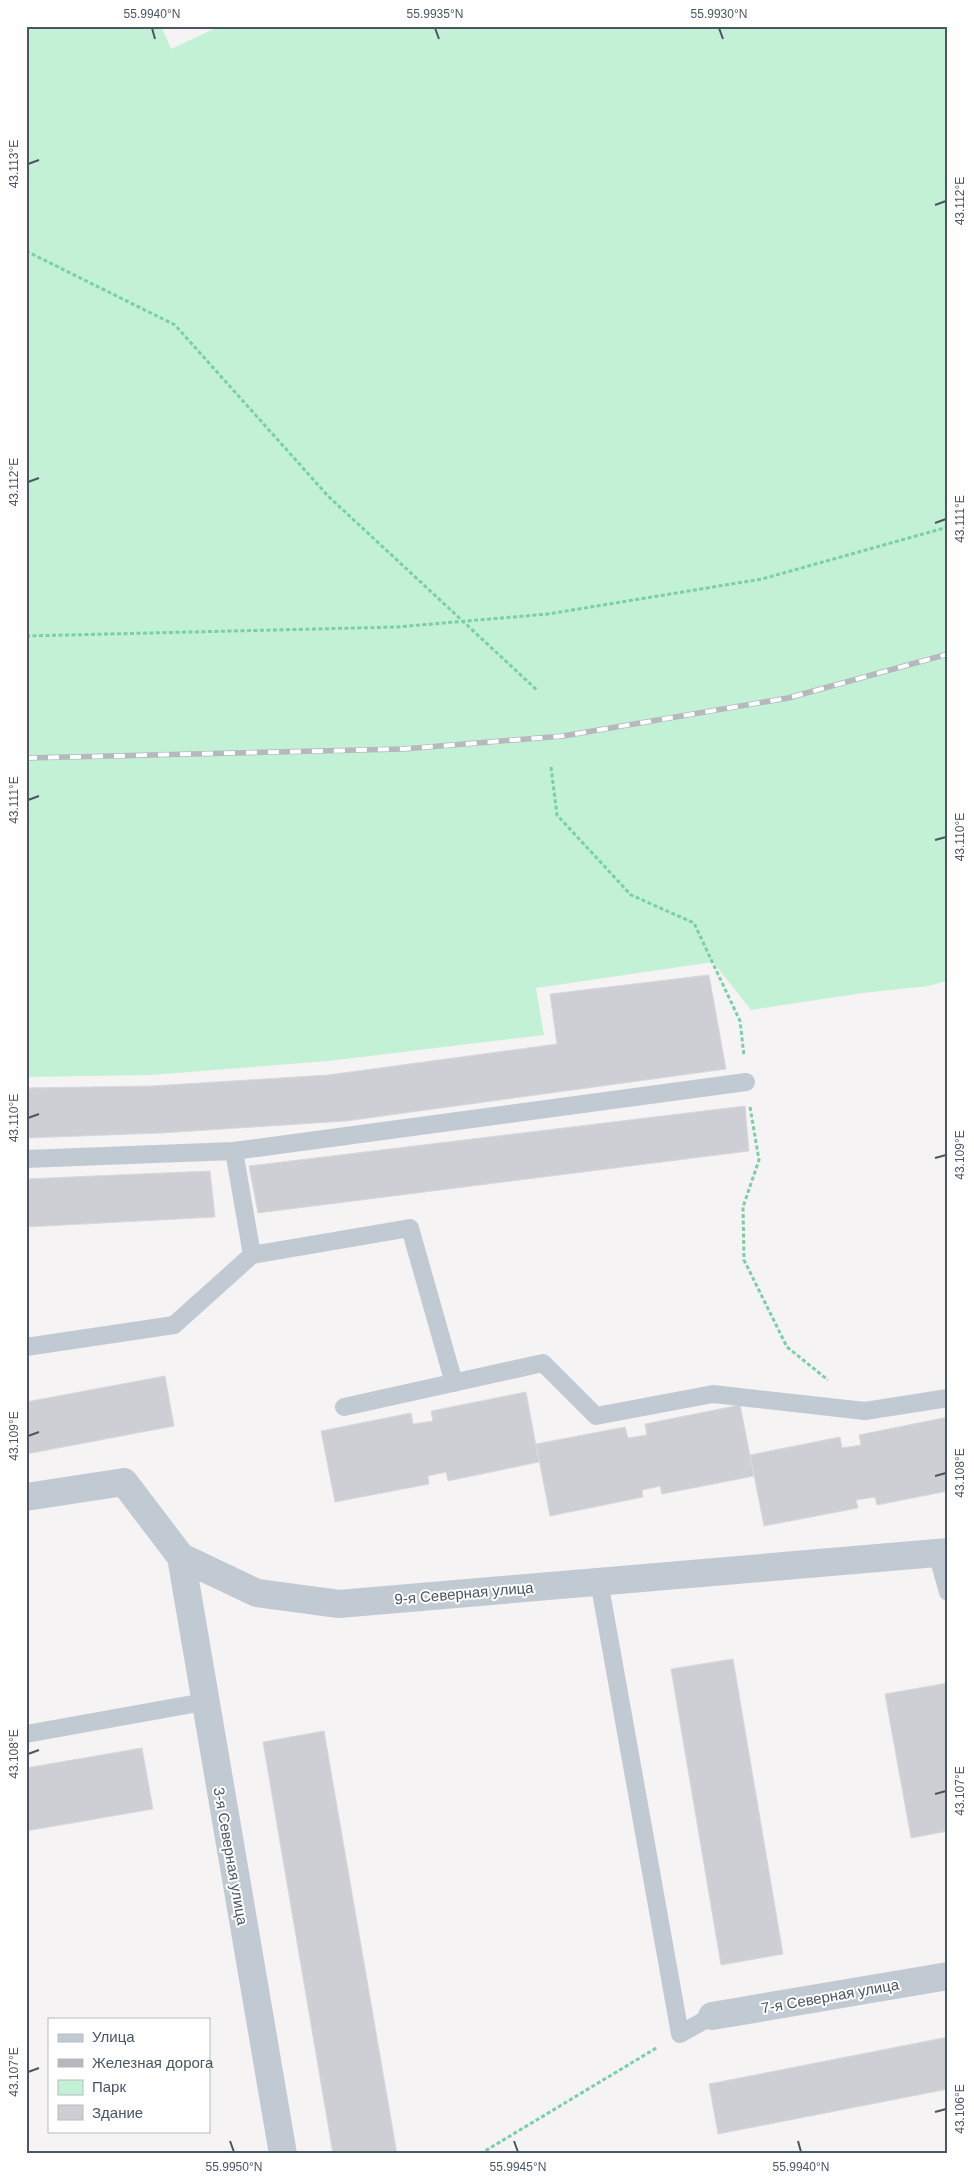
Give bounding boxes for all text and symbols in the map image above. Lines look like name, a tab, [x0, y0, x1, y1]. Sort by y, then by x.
text: 55.9940°N	[124, 7, 180, 21]
text: 55.9935°N	[407, 7, 463, 21]
text: 55.9930°N	[691, 7, 747, 21]
text: 43.113°E	[7, 140, 21, 188]
text: 43.112°E	[953, 177, 967, 225]
text: 43.112°E	[7, 458, 21, 506]
text: 43.111°E	[953, 495, 967, 543]
text: 43.111°E	[7, 776, 21, 824]
text: 43.110°E	[953, 813, 967, 861]
text: 43.110°E	[7, 1094, 21, 1142]
text: 43.109°E	[953, 1130, 967, 1180]
text: 43.109°E	[7, 1411, 21, 1461]
text: 43.108°E	[953, 1448, 967, 1498]
street label: 9-я Северная улица	[394, 1578, 535, 1608]
text: 43.108°E	[7, 1729, 21, 1779]
text: 43.107°E	[953, 1766, 967, 1816]
street label: 3-я Северная улица	[211, 1786, 252, 1927]
street label: 7-я Северная улица	[760, 1975, 901, 2016]
legend	[48, 2018, 210, 2132]
text: Улица	[92, 2028, 135, 2045]
text: 43.107°E	[7, 2047, 21, 2097]
text: Железная дорога	[92, 2054, 214, 2071]
text: Парк	[92, 2078, 126, 2095]
text: 43.106°E	[953, 2084, 967, 2134]
text: Здание	[92, 2104, 143, 2121]
text: 55.9950°N	[206, 2160, 262, 2174]
text: 55.9945°N	[490, 2160, 546, 2174]
text: 55.9940°N	[773, 2160, 829, 2174]

